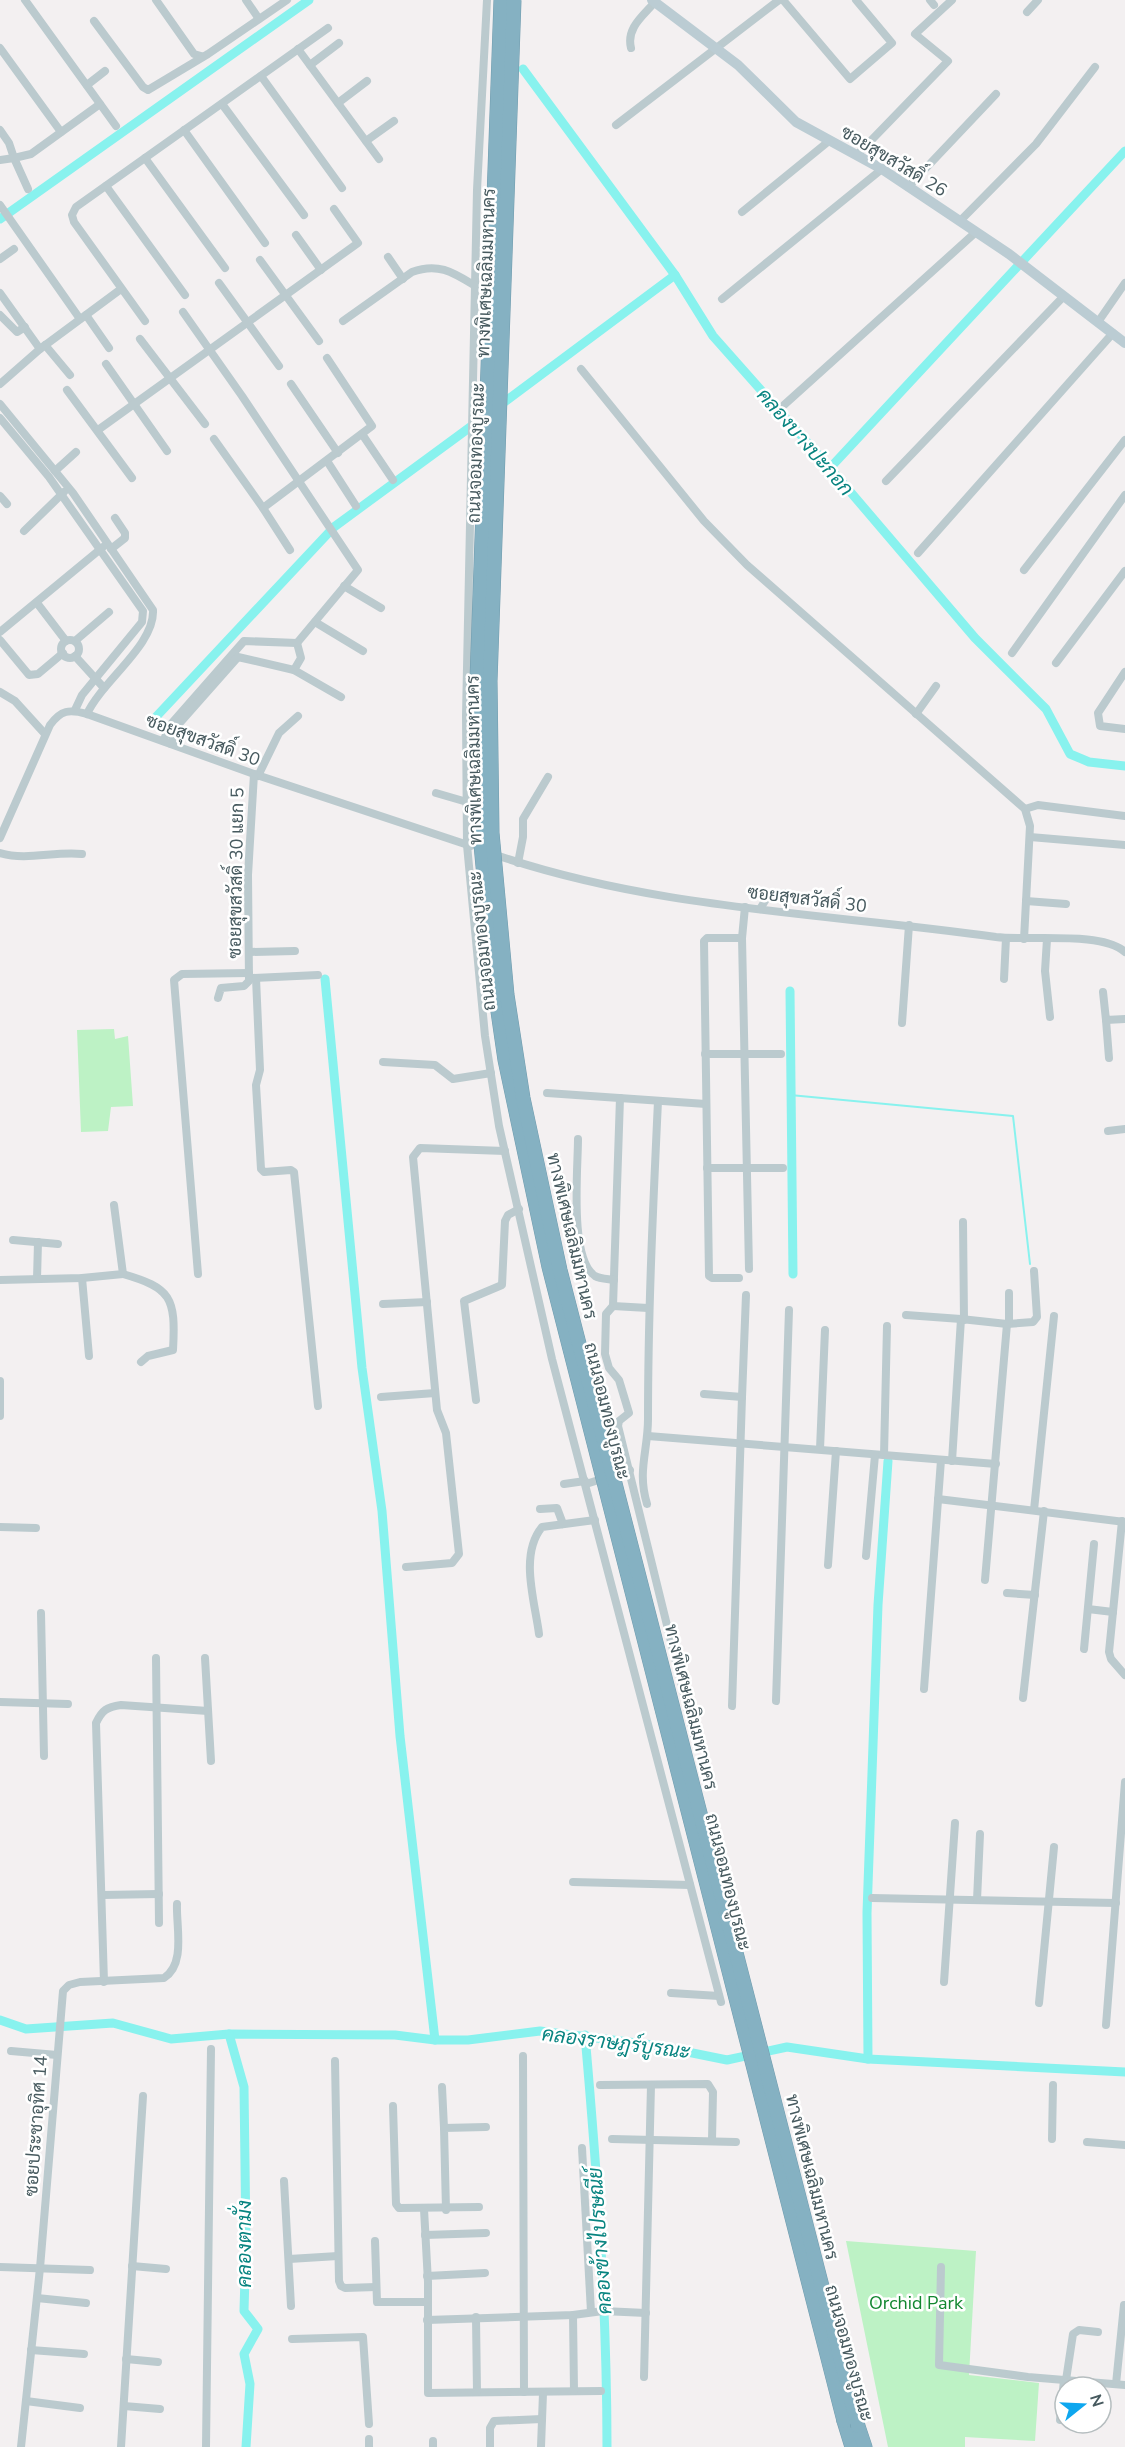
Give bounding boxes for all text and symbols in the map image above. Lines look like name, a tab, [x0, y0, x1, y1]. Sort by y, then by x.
street label: ซอยสุขสวัสดิ์ 26	[836, 116, 954, 202]
street label: ทางพิเศษเฉลิมมหานคร	[471, 187, 501, 358]
street label: ถนนจอมทองบูรณะ	[462, 382, 491, 524]
water label: คลองบางปะกอก	[751, 382, 859, 502]
street label: ทางพิเศษเฉลิมมหานคร	[461, 675, 487, 845]
street label: ซอยสุขสวัสดิ์ 30	[142, 704, 265, 772]
street label: ซอยสุขสวัสดิ์ 30 แยก 5	[218, 787, 249, 959]
street label: ถนนจอมทองบูรณะ	[463, 870, 502, 1012]
street label: ซอยสุขสวัสดิ์ 30	[746, 876, 869, 918]
street label: ทางพิเศษเฉลิมมหานคร	[541, 1151, 603, 1322]
street label: ถนนจอมทองบูรณะ	[577, 1340, 636, 1482]
street label: ทางพิเศษเฉลิมมหานคร	[659, 1622, 723, 1793]
street label: ถนนจอมทองบูรณะ	[698, 1811, 757, 1953]
water label: คลองราษฎร์บูรณะ	[540, 2020, 692, 2067]
street label: ซอยประชาอุทิศ 14	[19, 2055, 53, 2197]
street label: ทางพิเศษเฉลิมมหานคร	[780, 2092, 844, 2263]
water label: คลองข้างไปรษณีย์	[580, 2164, 619, 2315]
water label: คลองตามั่ง	[227, 2200, 258, 2288]
street label: ถนนจอมทองบูรณะ	[818, 2282, 879, 2424]
park label: Orchid Park	[869, 2291, 964, 2315]
north arrow	[1053, 2375, 1113, 2435]
text: N	[1084, 2392, 1109, 2410]

